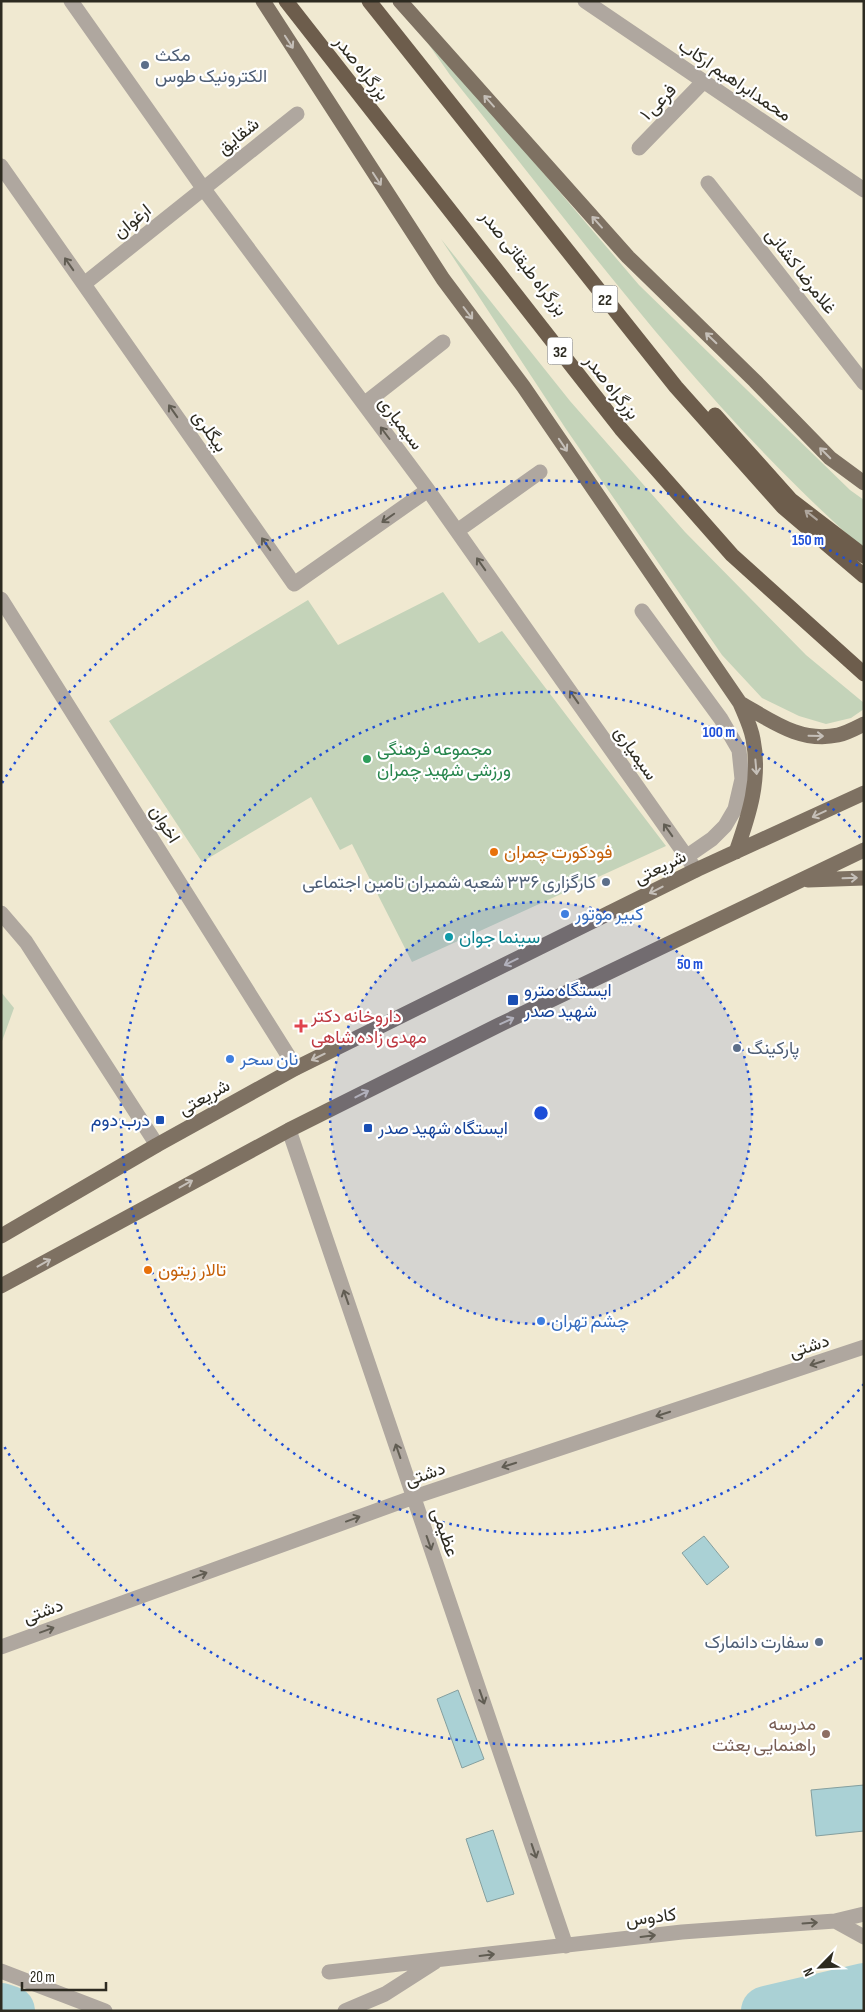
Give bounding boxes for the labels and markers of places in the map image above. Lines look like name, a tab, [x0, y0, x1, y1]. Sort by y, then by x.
place label: مکث الکترونیک طوس	[155, 45, 267, 87]
marker: مکث الکترونیک طوس	[139, 59, 151, 71]
place label: مجموعه فرهنگی ورزشی شهید چمران	[377, 739, 511, 782]
marker: مجموعه فرهنگی ورزشی شهید چمران	[361, 753, 373, 765]
place label: فودکورت چمران	[504, 842, 612, 864]
marker: فودکورت چمران	[488, 846, 500, 858]
place label: کارگزاری ٣٣۶ شعبه شمیران تامین اجتماعی	[302, 872, 596, 893]
marker: کارگزاری ٣٣۶ شعبه شمیران تامین اجتماعی	[600, 876, 612, 888]
place label: کبیر موتور	[574, 904, 643, 925]
marker: کبیر موتور	[559, 908, 571, 920]
place label: سینما جوان	[459, 927, 540, 948]
marker: سینما جوان	[443, 931, 455, 943]
place label: ایستگاه مترو شهید صدر	[523, 980, 612, 1022]
marker: ایستگاه مترو شهید صدر	[506, 993, 520, 1007]
place label: داروخانه دکتر مهدی زاده شاهی	[310, 1006, 427, 1048]
marker: داروخانه دکتر مهدی زاده شاهی	[295, 1020, 307, 1032]
place label: پارکینگ	[747, 1038, 799, 1060]
marker: پارکینگ	[731, 1042, 743, 1054]
place label: نان سحر	[239, 1049, 298, 1070]
marker: نان سحر	[224, 1053, 236, 1065]
centre of rings	[532, 1104, 550, 1122]
place label: درب دوم	[91, 1110, 150, 1132]
marker: درب دوم	[154, 1114, 166, 1126]
place label: ایستگاه شهید صدر	[377, 1118, 508, 1139]
marker: ایستگاه شهید صدر	[362, 1122, 374, 1134]
place label: تالار زیتون	[158, 1260, 226, 1281]
marker: تالار زیتون	[142, 1264, 154, 1276]
place label: چشم تهران	[551, 1311, 629, 1333]
marker: چشم تهران	[535, 1315, 547, 1327]
place label: سفارت دانمارک	[705, 1632, 809, 1653]
marker: سفارت دانمارک	[813, 1636, 825, 1648]
place label: مدرسه راهنمایی بعثت	[712, 1714, 816, 1756]
marker: مدرسه راهنمایی بعثت	[820, 1728, 832, 1740]

